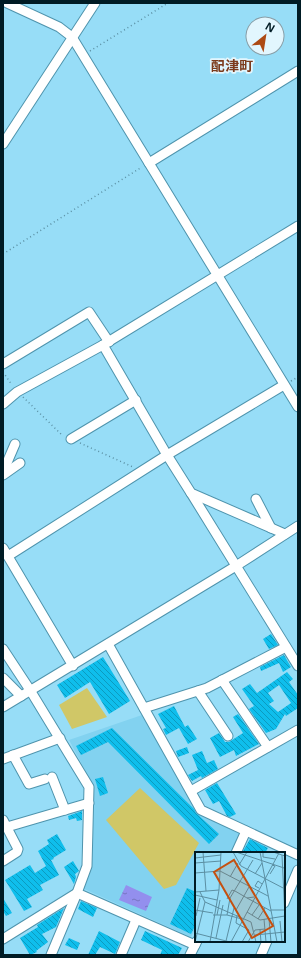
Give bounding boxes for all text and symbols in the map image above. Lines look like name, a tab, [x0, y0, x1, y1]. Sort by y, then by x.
north arrow	[245, 16, 285, 56]
text: N	[263, 18, 278, 36]
district label: 配津町	[211, 56, 253, 75]
inset map	[195, 852, 285, 942]

